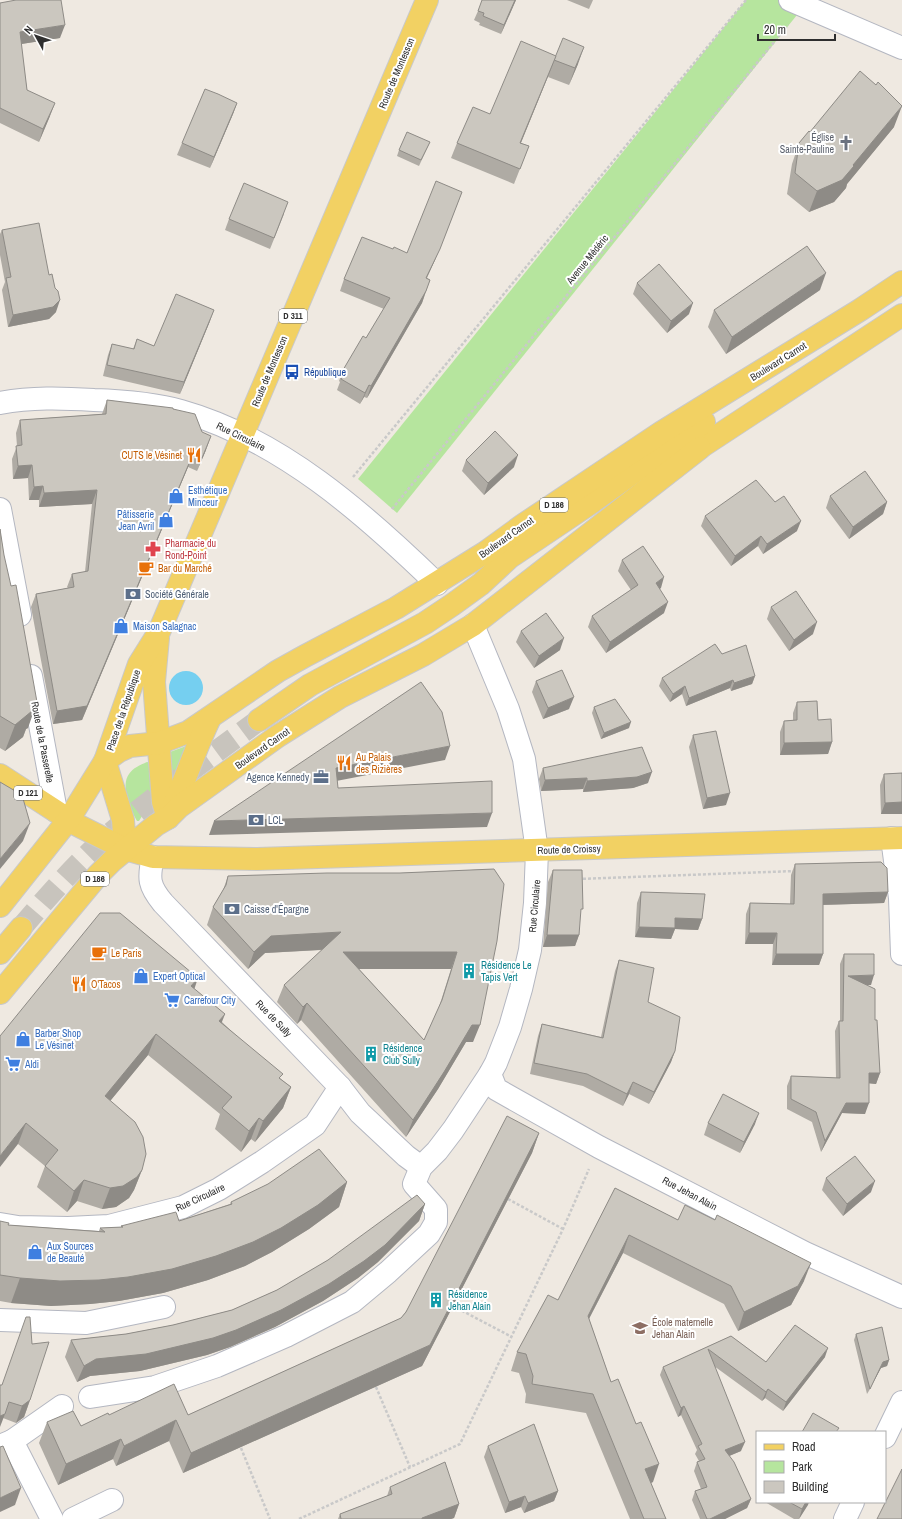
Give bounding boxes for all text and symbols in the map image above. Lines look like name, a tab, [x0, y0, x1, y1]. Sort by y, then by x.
north arrow	[16, 16, 56, 56]
scale bar	[758, 16, 835, 42]
text: 20 m	[764, 22, 786, 38]
text: N	[21, 23, 36, 37]
street label: Route de Montesson	[376, 36, 417, 111]
place label: Église Sainte-Pauline	[780, 131, 834, 156]
church icon: Église Sainte-Pauline	[837, 134, 855, 152]
street label: Avenue Médéric	[563, 232, 611, 287]
road number: D 311	[279, 309, 307, 323]
street label: Route de Montesson	[249, 334, 290, 409]
street label: Boulevard Carnot	[748, 339, 809, 384]
bus stop icon: République	[283, 363, 301, 381]
place label: République	[304, 366, 346, 379]
street label: Rue Circulaire	[214, 419, 268, 454]
restaurant icon: CUTS le Vésinet	[185, 446, 203, 464]
place label: CUTS le Vésinet	[121, 449, 183, 462]
place label: Esthétique Minceur	[188, 484, 228, 509]
shop icon: Esthétique Minceur	[167, 487, 185, 505]
road number: D 186	[540, 498, 568, 512]
place label: Pâtisserie Jean Avril	[117, 508, 154, 533]
shop icon: Pâtisserie Jean Avril	[157, 511, 175, 529]
street label: Boulevard Carnot	[476, 513, 537, 561]
place label: Pharmacie du Rond-Point	[165, 537, 216, 562]
pharmacy icon: Pharmacie du Rond-Point	[144, 540, 162, 558]
cafe icon: Bar du Marché	[137, 559, 155, 577]
place label: Bar du Marché	[158, 562, 212, 575]
bank icon: Société Générale	[124, 585, 142, 603]
place label: Société Générale	[145, 588, 209, 601]
shop icon: Maison Salagnac	[112, 617, 130, 635]
place label: Maison Salagnac	[133, 620, 196, 633]
street label: Place de la République	[104, 668, 144, 752]
street label: Route de la Passerelle	[28, 700, 57, 784]
street label: Boulevard Carnot	[232, 724, 293, 772]
place label: Au Palais des Rizières	[355, 751, 402, 776]
restaurant icon: Au Palais des Rizières	[335, 754, 353, 772]
office icon: Agence Kennedy	[312, 768, 330, 786]
place label: Agence Kennedy	[246, 771, 310, 784]
road number: D 121	[14, 786, 42, 800]
bank icon: LCL	[247, 811, 265, 829]
place label: LCL	[268, 814, 283, 827]
street label: Route de Croissy	[537, 842, 602, 857]
road number: D 186	[81, 872, 109, 886]
street label: Rue Circulaire	[526, 879, 543, 933]
bank icon: Caisse d'Épargne	[223, 900, 241, 918]
place label: Caisse d'Épargne	[244, 903, 309, 916]
cafe icon: Le Paris	[90, 944, 108, 962]
place label: Le Paris	[111, 947, 142, 960]
place label: Résidence Le Tapis Vert	[481, 959, 532, 984]
building icon: Résidence Le Tapis Vert	[460, 962, 478, 980]
shop icon: Expert Optical	[132, 967, 150, 985]
place label: Expert Optical	[153, 970, 205, 983]
restaurant icon: O'Tacos	[70, 975, 88, 993]
place label: O'Tacos	[91, 978, 121, 991]
supermarket icon: Carrefour City	[163, 991, 181, 1009]
place label: Carrefour City	[184, 994, 236, 1007]
street label: Rue de Sully	[253, 997, 295, 1040]
place label: Barber Shop Le Vésinet	[35, 1027, 81, 1052]
shop icon: Barber Shop Le Vésinet	[14, 1030, 32, 1048]
place label: Résidence Club Sully	[383, 1042, 423, 1067]
building icon: Résidence Club Sully	[362, 1045, 380, 1063]
supermarket icon: Aldi	[4, 1055, 22, 1073]
place label: Aldi	[24, 1058, 39, 1071]
street label: Rue Jehan Alain	[660, 1174, 719, 1213]
street label: Rue Circulaire	[174, 1180, 227, 1215]
place label: Aux Sources de Beauté	[46, 1240, 94, 1265]
shop icon: Aux Sources de Beauté	[26, 1243, 44, 1261]
place label: Résidence Jehan Alain	[448, 1288, 491, 1313]
building icon: Résidence Jehan Alain	[427, 1291, 445, 1309]
place label: École maternelle Jehan Alain	[652, 1316, 714, 1341]
school or university icon: École maternelle Jehan Alain	[631, 1319, 649, 1337]
legend	[756, 1431, 886, 1503]
text: Road	[792, 1439, 816, 1455]
text: Park	[792, 1459, 812, 1475]
text: Building	[792, 1479, 829, 1495]

